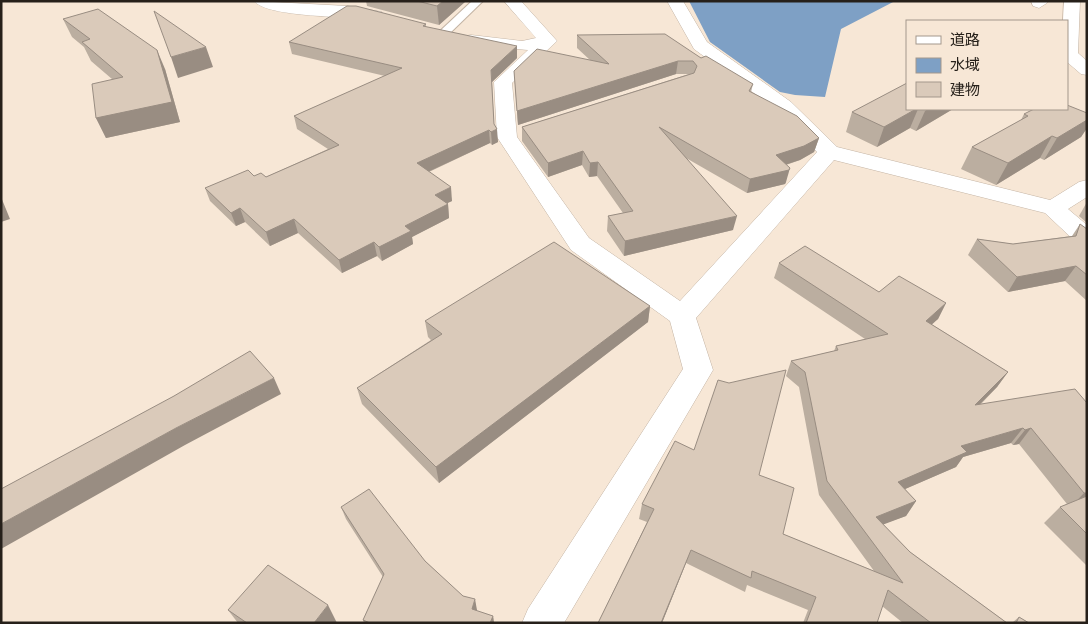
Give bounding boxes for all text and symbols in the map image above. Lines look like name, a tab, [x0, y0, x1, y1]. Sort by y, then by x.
legend	[906, 20, 1068, 110]
text: 道路	[950, 31, 980, 49]
text: 水域	[950, 56, 980, 74]
text: 建物	[950, 81, 980, 99]

